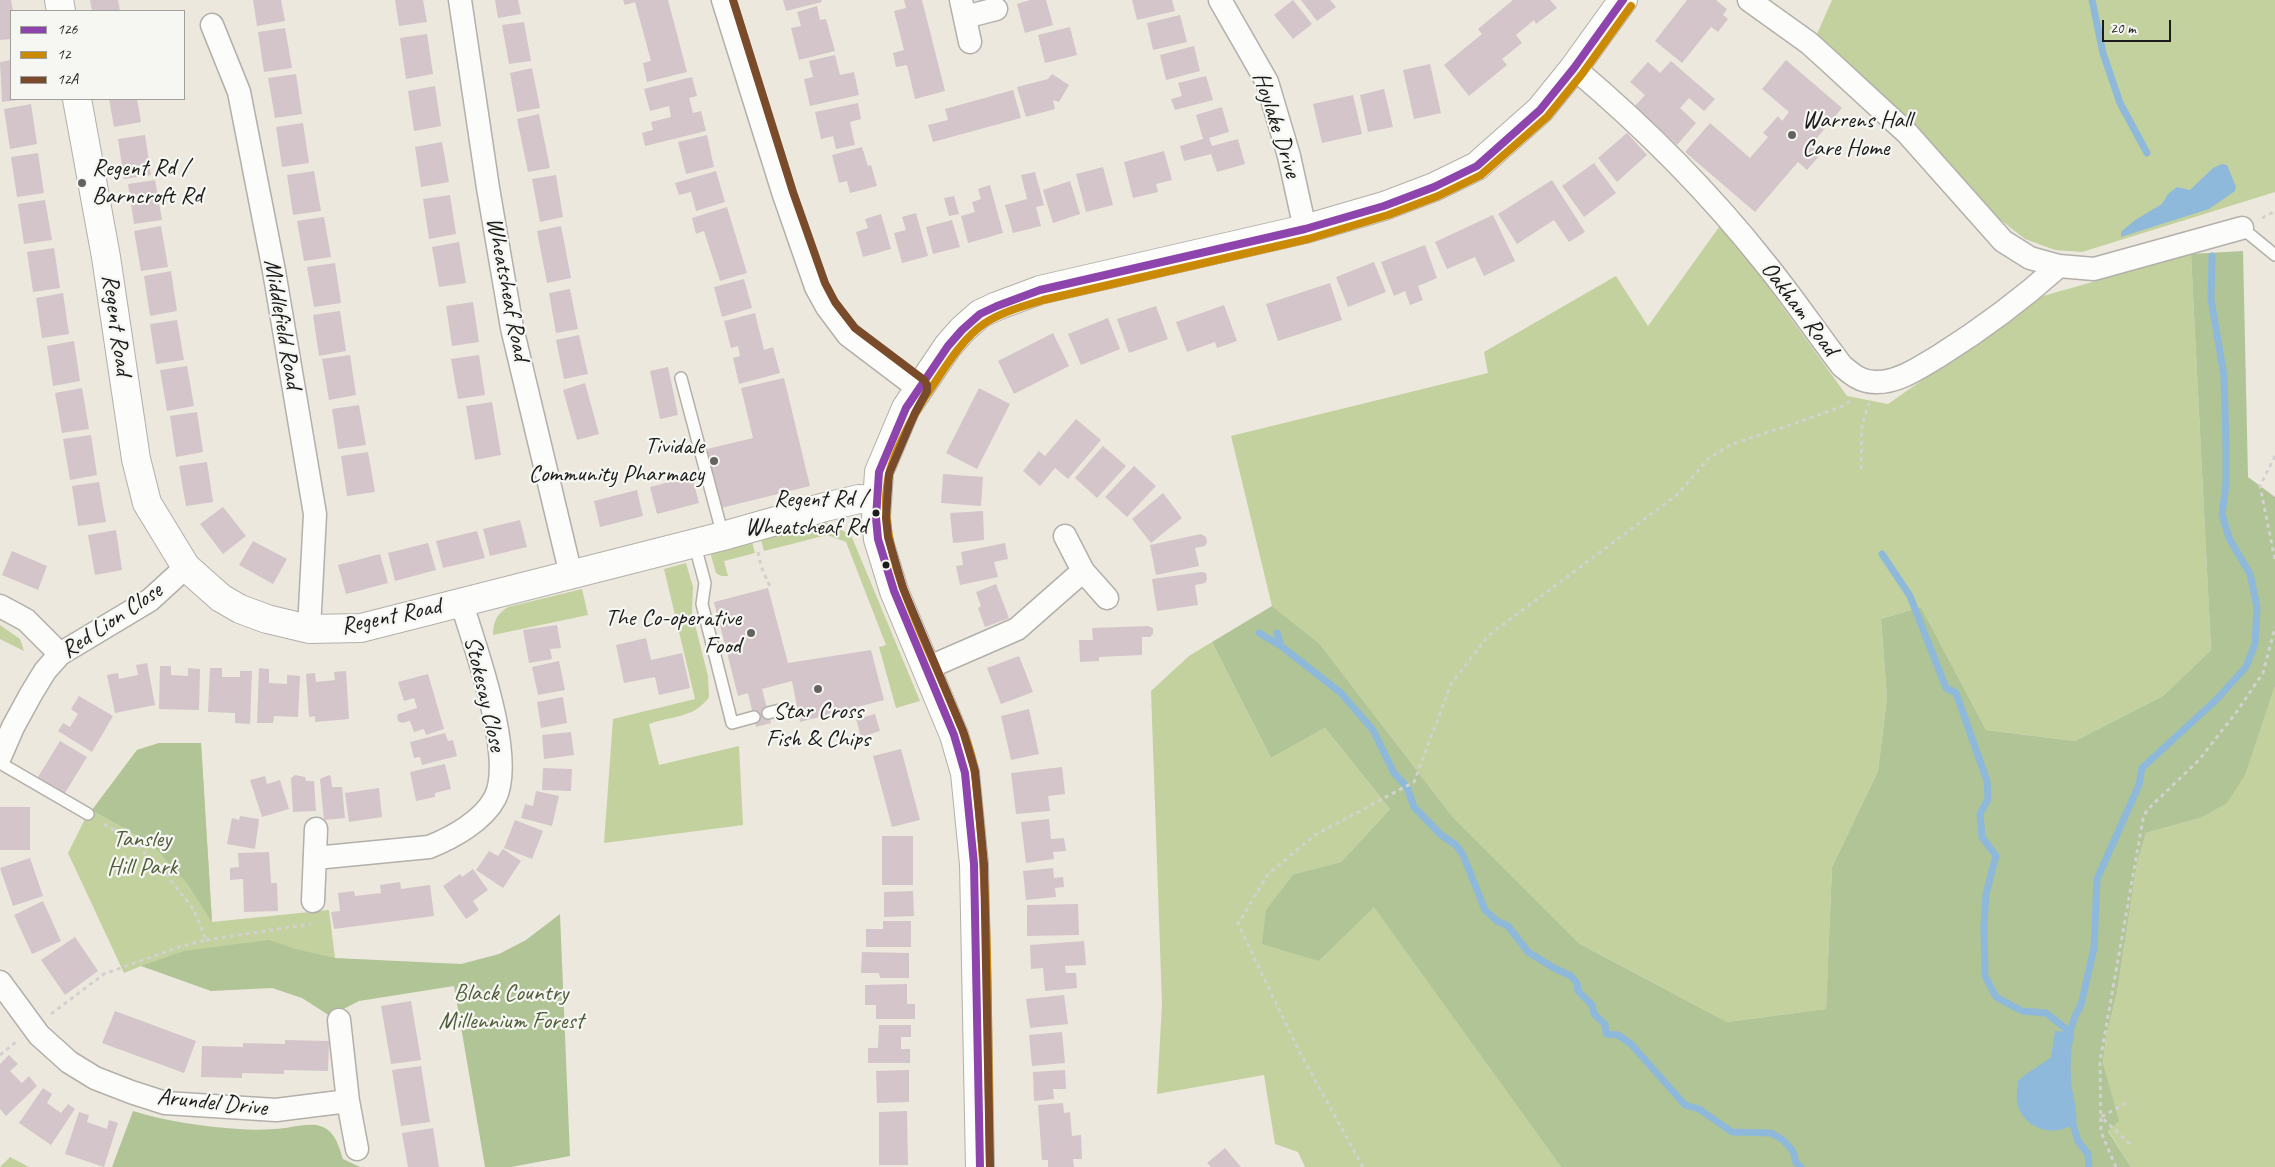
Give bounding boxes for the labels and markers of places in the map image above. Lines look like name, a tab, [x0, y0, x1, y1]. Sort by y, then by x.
place label: Warrens Hall Care Home	[1802, 107, 1912, 163]
marker: Warrens Hall Care Home	[1786, 129, 1798, 141]
place label: Regent Rd / Barncroft Rd	[92, 155, 202, 211]
marker: Regent Rd / Barncroft Rd	[76, 177, 88, 189]
place label: Tividale Community Pharmacy	[529, 433, 704, 489]
marker: Tividale Community Pharmacy	[708, 455, 720, 467]
place label: Regent Rd / Wheatsheaf Rd	[745, 486, 867, 540]
marker: Regent Rd / Wheatsheaf Rd	[871, 508, 881, 518]
unlabelled marker	[881, 560, 891, 570]
place label: The Co-operative Food	[605, 605, 741, 661]
marker: The Co-operative Food	[745, 627, 757, 639]
marker: Star Cross Fish & Chips	[812, 683, 824, 695]
place label: Star Cross Fish & Chips	[766, 698, 870, 754]

